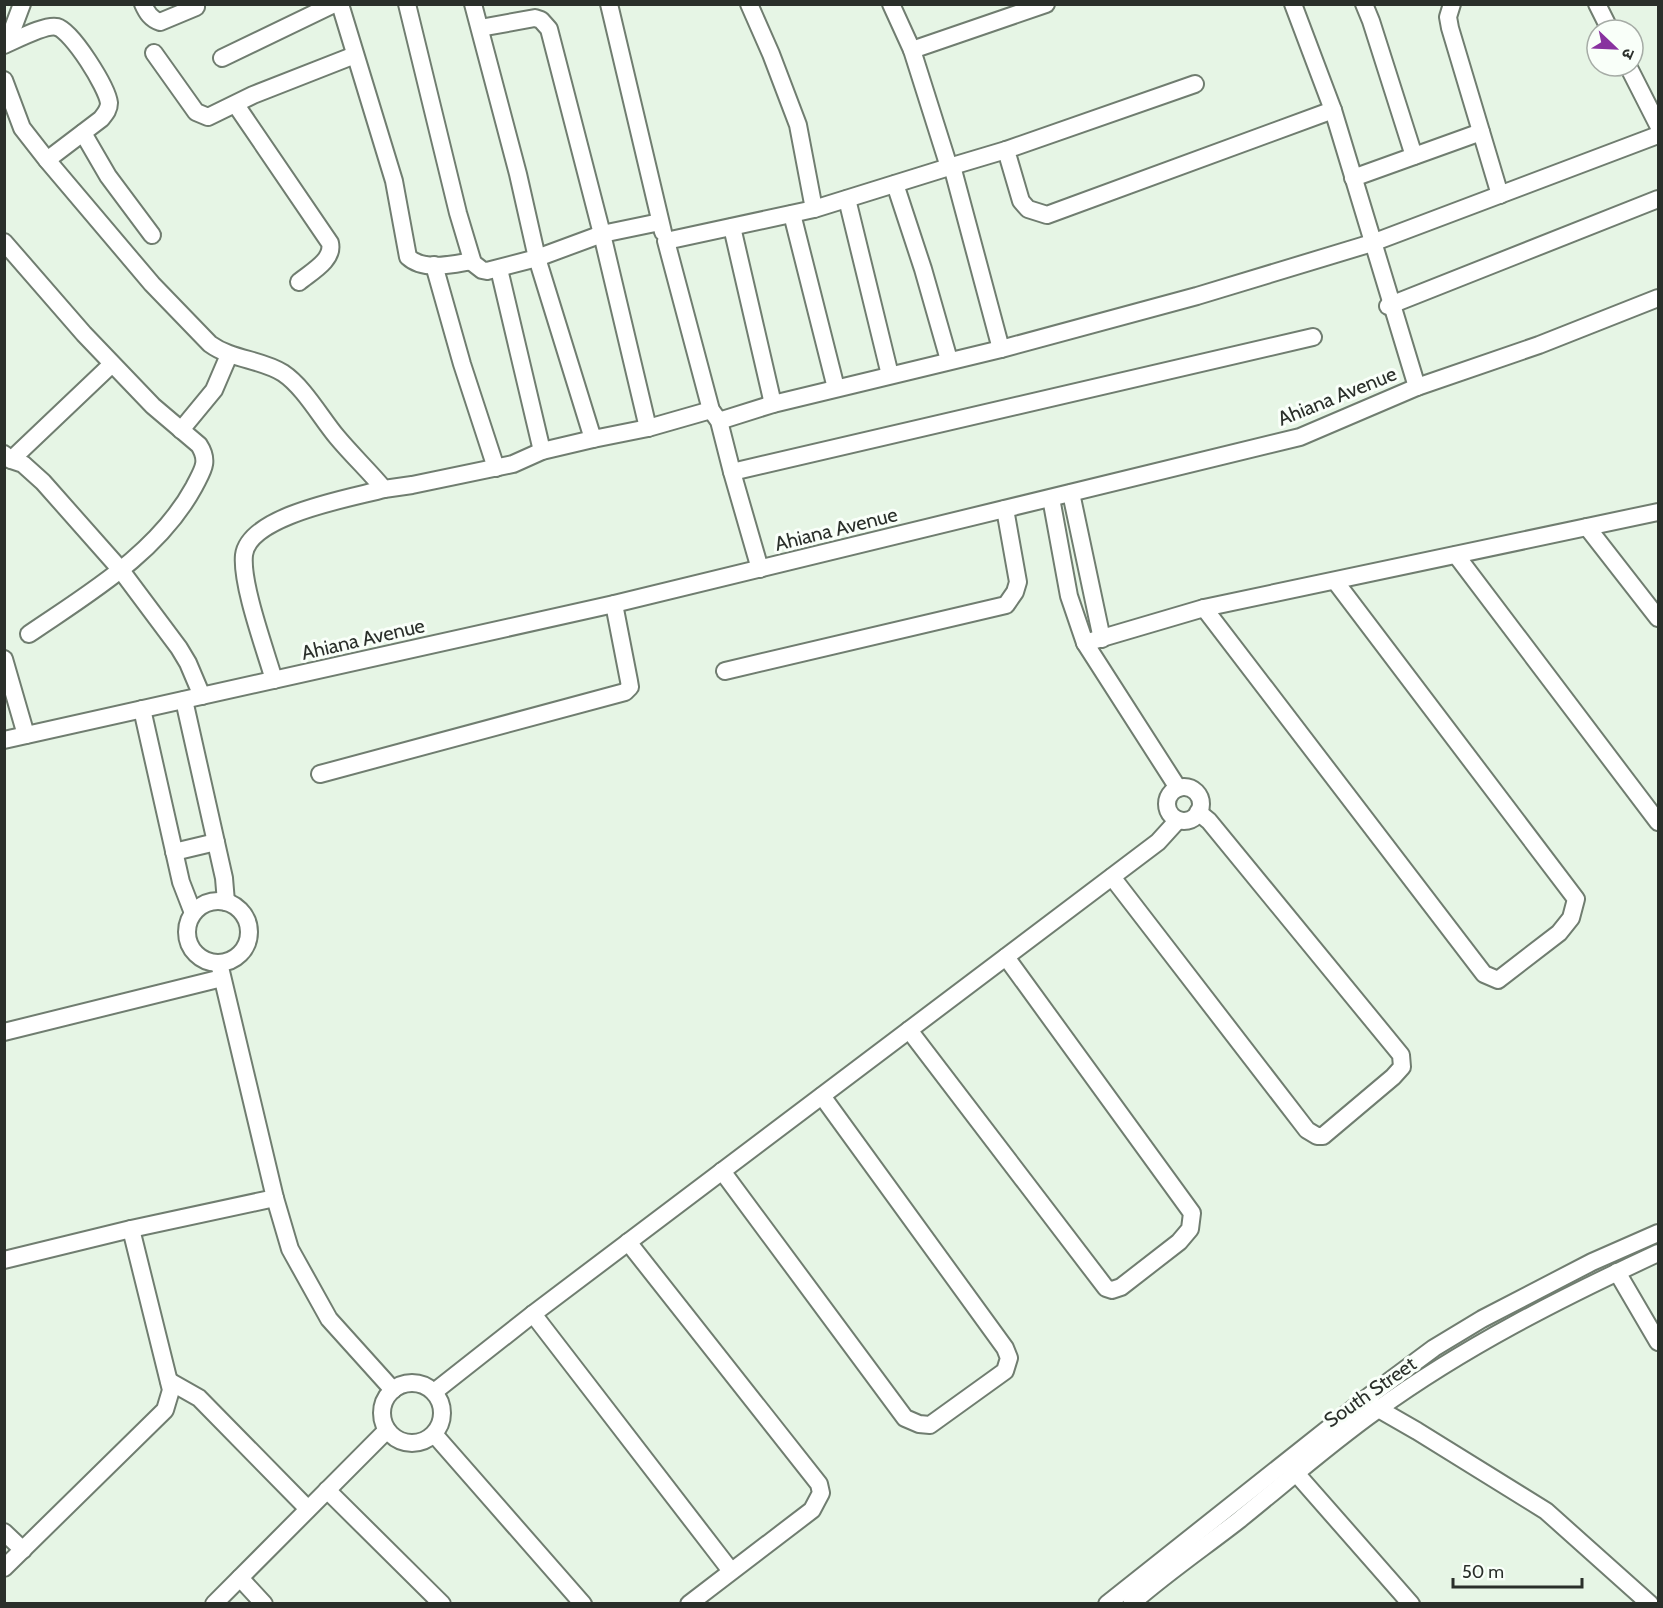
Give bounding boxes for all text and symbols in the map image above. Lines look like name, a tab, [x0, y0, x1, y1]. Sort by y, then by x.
north arrow	[1585, 18, 1645, 78]
text: उ	[1618, 46, 1639, 62]
street label: Ahiana Avenue	[1274, 361, 1400, 431]
street label: Ahiana Avenue	[772, 502, 900, 556]
street label: Ahiana Avenue	[299, 613, 427, 665]
street label: South Street	[1319, 1351, 1421, 1432]
scale bar	[1453, 1551, 1582, 1589]
text: 50 m	[1462, 1561, 1504, 1583]

